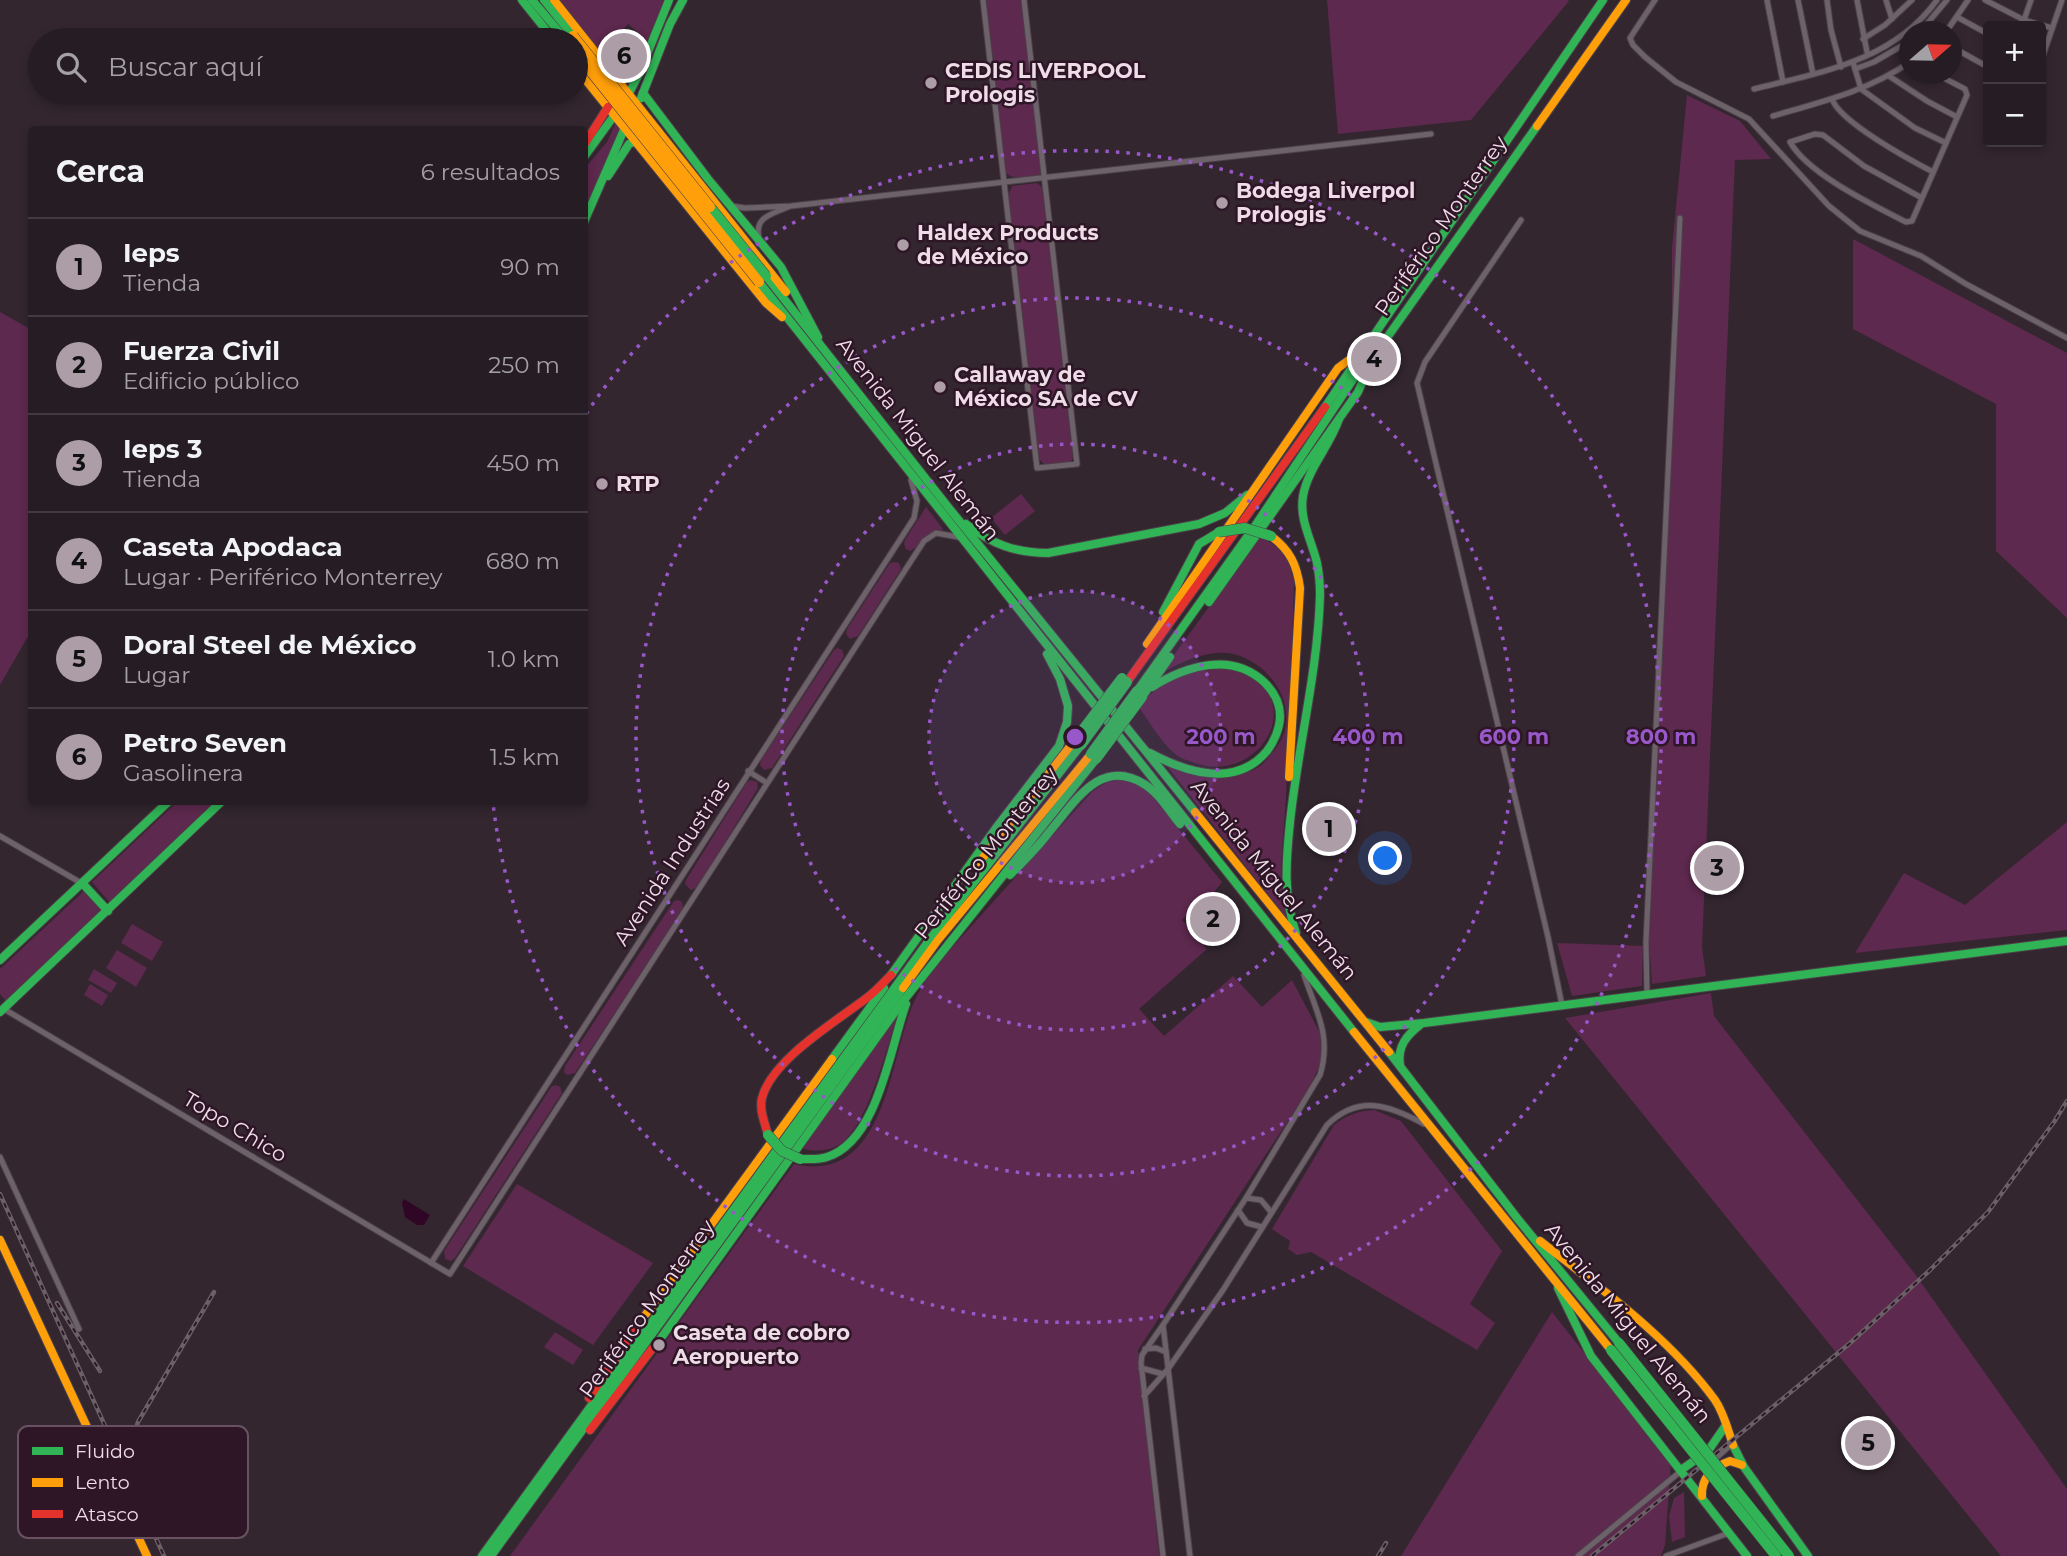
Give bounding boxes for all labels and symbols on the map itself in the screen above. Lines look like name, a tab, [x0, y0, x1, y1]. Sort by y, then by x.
north arrow	[1899, 21, 1962, 84]
pin: 6	[601, 30, 647, 82]
place label: CEDIS LIVERPOOL Prologis	[945, 58, 1146, 107]
marker: CEDIS LIVERPOOL Prologis	[923, 75, 939, 91]
street label: Periférico Monterrey	[1369, 130, 1512, 320]
place label: Bodega Liverpol Prologis	[1236, 178, 1415, 227]
marker: Bodega Liverpol Prologis	[1214, 195, 1230, 211]
place label: Haldex Products de México	[917, 220, 1099, 269]
marker: Haldex Products de México	[895, 237, 911, 253]
street label: Avenida Miguel Alemán	[831, 332, 1005, 545]
pin: 4	[1351, 333, 1397, 385]
place label: Callaway de México SA de CV	[954, 362, 1138, 411]
marker: Callaway de México SA de CV	[932, 379, 948, 395]
place label: RTP	[616, 471, 660, 496]
marker: RTP	[594, 476, 610, 492]
text: 200 m	[1187, 724, 1255, 749]
text: 400 m	[1333, 724, 1403, 749]
text: 600 m	[1479, 724, 1549, 749]
text: 800 m	[1626, 724, 1696, 749]
centre of rings	[1063, 725, 1087, 749]
street label: Periférico Monterrey	[909, 761, 1063, 944]
street label: Avenida Industrias	[608, 773, 735, 950]
street label: Avenida Miguel Alemán	[1186, 774, 1363, 985]
pin: 1	[1306, 803, 1352, 855]
your location	[1368, 841, 1402, 875]
pin: 3	[1694, 842, 1740, 894]
pin: 2	[1190, 893, 1236, 945]
street label: Topo Chico	[179, 1086, 292, 1167]
street label: Periférico Monterrey	[574, 1214, 720, 1403]
street label: Avenida Miguel Alemán	[1540, 1217, 1717, 1428]
place label: Caseta de cobro Aeropuerto	[672, 1320, 850, 1369]
marker: Caseta de cobro Aeropuerto	[651, 1337, 667, 1353]
pin: 5	[1845, 1417, 1891, 1469]
legend	[18, 1426, 248, 1538]
text: Fluido	[75, 1440, 135, 1463]
text: Lento	[75, 1471, 130, 1494]
text: Atasco	[75, 1503, 139, 1526]

